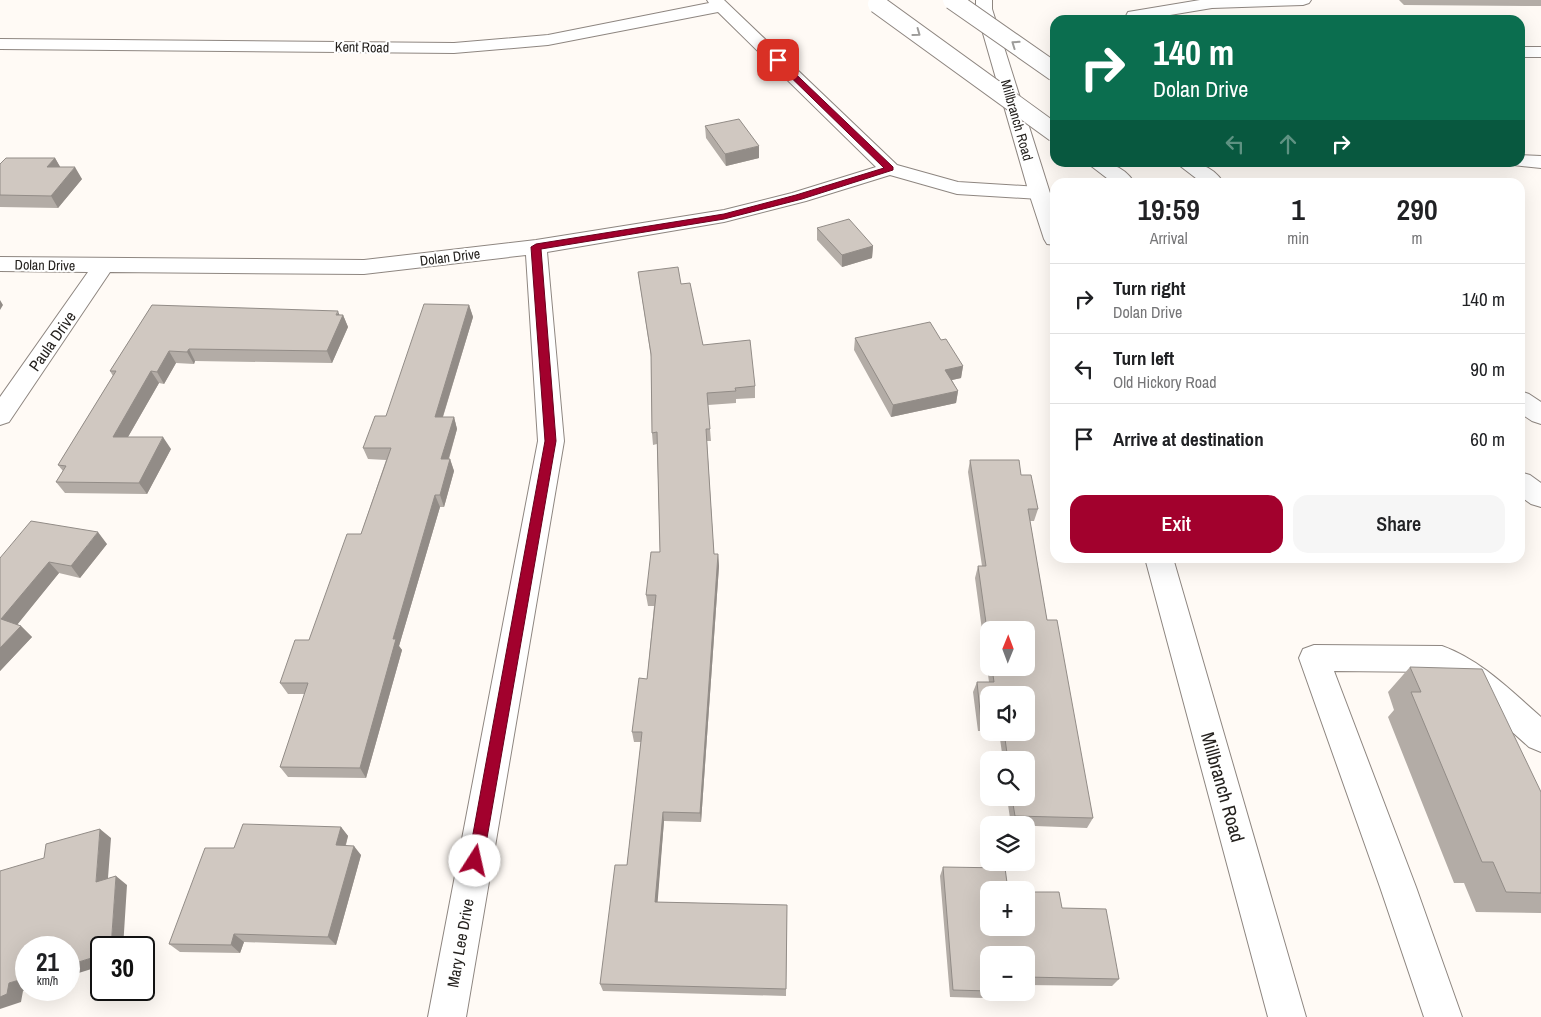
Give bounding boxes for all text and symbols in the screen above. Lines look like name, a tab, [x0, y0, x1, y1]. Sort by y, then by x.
one-way arrow	[911, 27, 920, 35]
text: 140 m	[1153, 29, 1234, 76]
icon: right	[1070, 35, 1135, 100]
street label: Kent Road	[335, 38, 389, 56]
pin	[757, 39, 799, 81]
one-way arrow	[1011, 41, 1021, 50]
icon: arrive	[764, 46, 792, 74]
text: Dolan Drive	[1153, 74, 1248, 104]
street label: Millbranch Road	[997, 77, 1037, 163]
icon: left	[1221, 130, 1249, 158]
icon: ahead	[1274, 130, 1302, 158]
icon: right	[1327, 130, 1355, 158]
text: 19:59	[1137, 189, 1200, 229]
text: 1	[1291, 189, 1305, 229]
text: 290	[1397, 189, 1438, 229]
text: Arrival	[1150, 227, 1188, 249]
text: min	[1287, 227, 1309, 249]
text: m	[1412, 227, 1423, 249]
street label: Dolan Drive	[419, 244, 481, 270]
street label: Dolan Drive	[15, 255, 75, 275]
text: Turn right	[1113, 275, 1185, 301]
icon: right	[1070, 285, 1098, 313]
text: 140 m	[1462, 286, 1505, 312]
text: Dolan Drive	[1113, 301, 1182, 323]
street label: Paula Drive	[23, 307, 81, 375]
text: Turn left	[1113, 345, 1174, 371]
icon: left	[1070, 355, 1098, 383]
text: 90 m	[1470, 356, 1505, 382]
text: Old Hickory Road	[1113, 371, 1217, 393]
icon: arrive	[1070, 425, 1098, 453]
text: Arrive at destination	[1113, 426, 1264, 452]
text: 60 m	[1470, 426, 1505, 452]
button: Exit	[1070, 495, 1283, 553]
button: Share	[1293, 495, 1505, 553]
north arrow	[980, 621, 1035, 676]
map controls	[980, 621, 1035, 1001]
button: sound	[980, 686, 1035, 741]
street label: Millbranch Road	[1195, 729, 1251, 845]
button: search	[980, 751, 1035, 806]
button: layers	[980, 816, 1035, 871]
position arrow	[448, 834, 500, 886]
button: +	[980, 881, 1035, 936]
street label: Mary Lee Drive	[441, 897, 479, 989]
speed limit sign: 30	[90, 936, 155, 1001]
text: 21	[36, 945, 59, 979]
button: −	[980, 946, 1035, 1001]
text: km/h	[37, 973, 58, 989]

